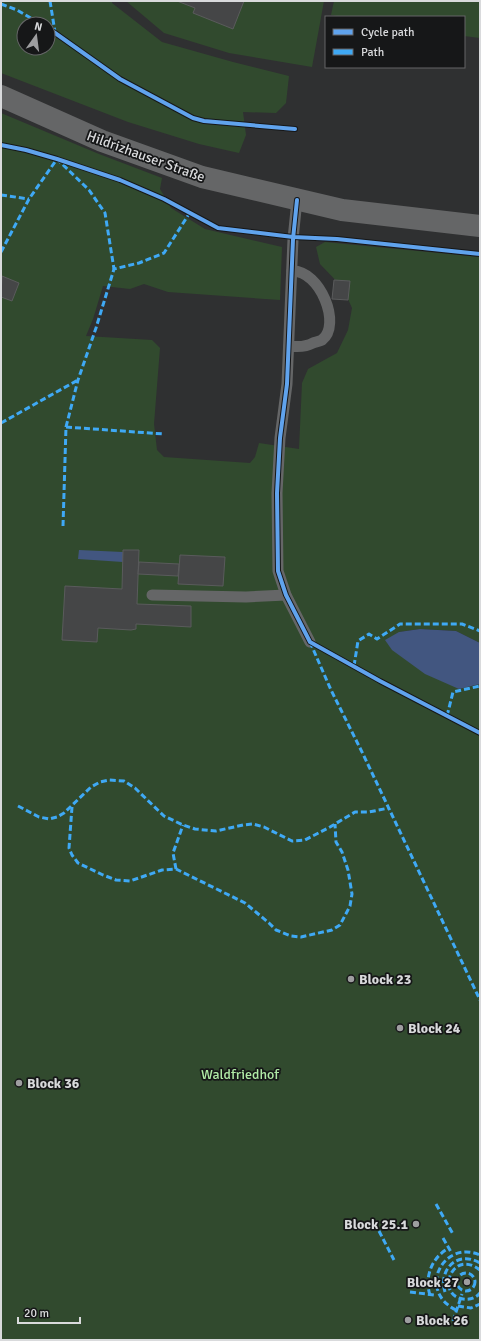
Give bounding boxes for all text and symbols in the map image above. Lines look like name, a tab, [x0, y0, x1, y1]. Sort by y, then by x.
north arrow	[16, 16, 56, 56]
legend	[325, 16, 465, 68]
text: N	[33, 20, 44, 34]
text: Cycle path	[361, 25, 414, 40]
text: Path	[361, 45, 384, 60]
street label: Hildrizhauser Straße	[84, 127, 207, 186]
place label: Block 23	[359, 971, 411, 988]
marker: Block 23	[346, 974, 356, 984]
place label: Block 24	[408, 1020, 461, 1037]
marker: Block 24	[395, 1023, 405, 1033]
park label: Waldfriedhof	[201, 1066, 280, 1083]
place label: Block 36	[27, 1075, 80, 1092]
marker: Block 36	[14, 1078, 24, 1088]
place label: Block 25.1	[344, 1216, 408, 1233]
marker: Block 25.1	[411, 1219, 421, 1229]
place label: Block 27	[407, 1274, 459, 1291]
marker: Block 27	[462, 1277, 472, 1287]
scale bar	[18, 1299, 80, 1325]
text: 20 m	[24, 1306, 49, 1321]
place label: Block 26	[416, 1312, 469, 1329]
marker: Block 26	[403, 1315, 413, 1325]

